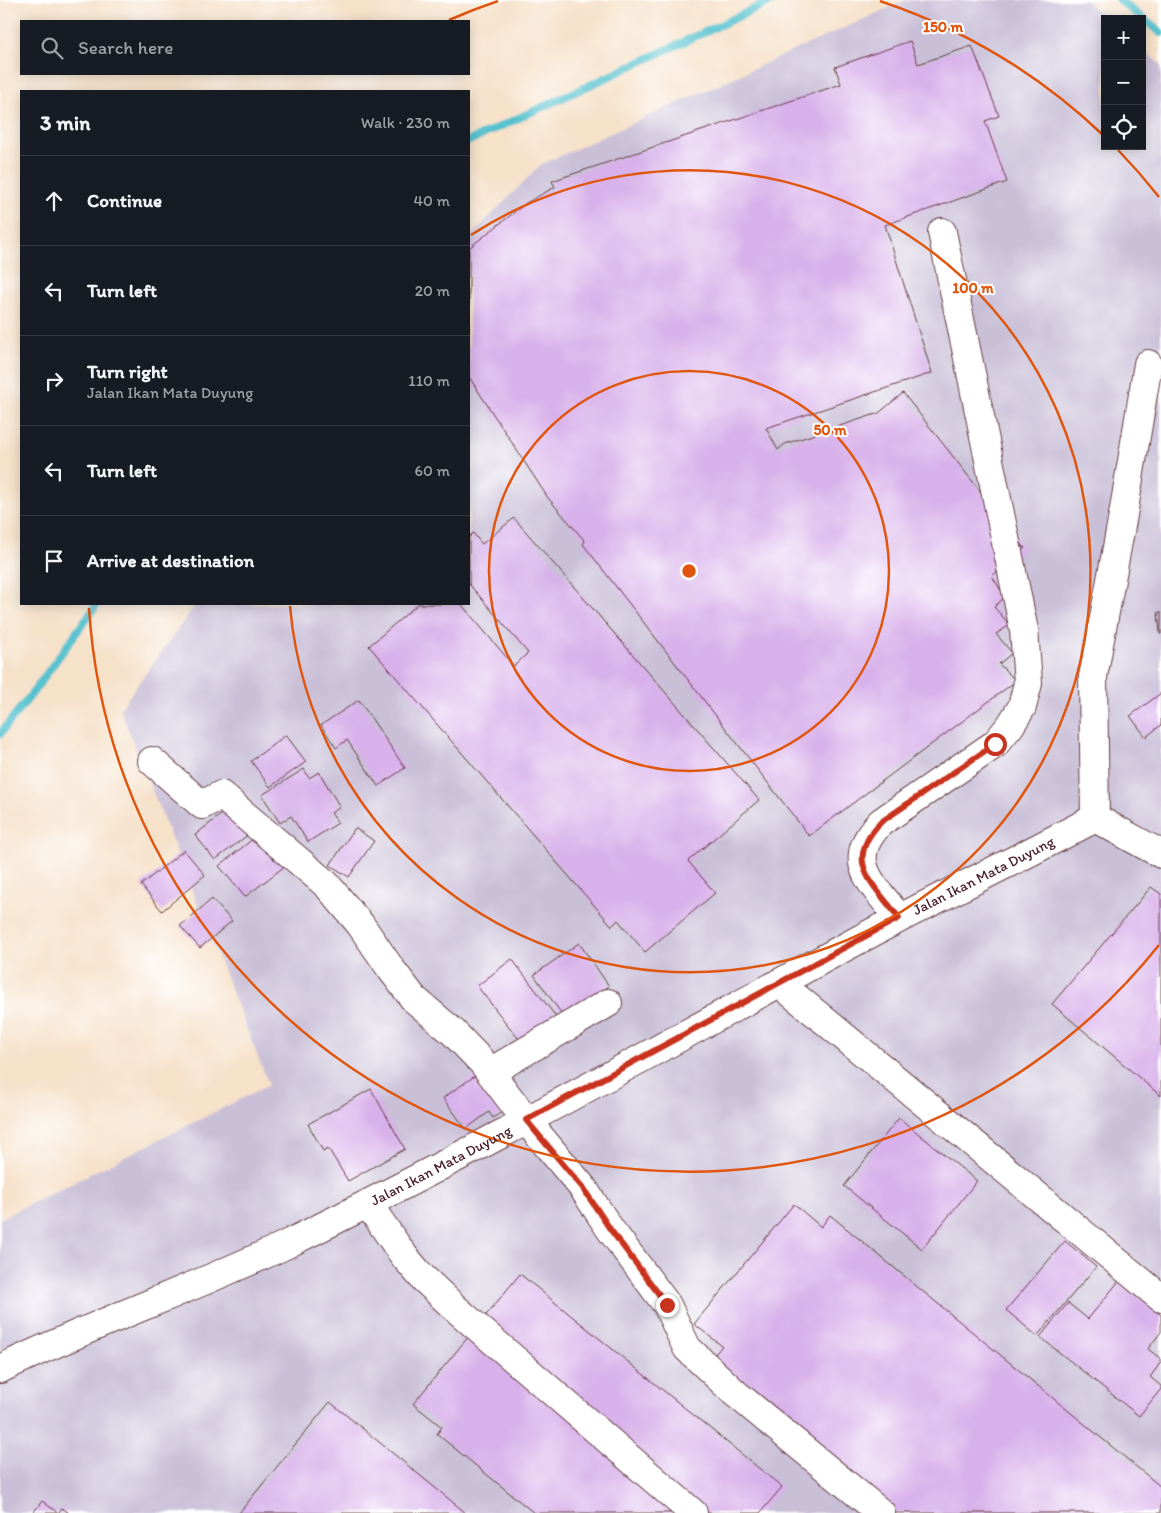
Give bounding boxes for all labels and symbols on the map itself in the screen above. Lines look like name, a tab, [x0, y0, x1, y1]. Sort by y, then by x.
text: 150 m	[923, 18, 963, 36]
text: 100 m	[952, 279, 994, 297]
text: 50 m	[813, 421, 847, 439]
centre of rings	[680, 562, 698, 580]
route start	[984, 733, 1007, 756]
street label: Jalan Ikan Mata Duyung	[910, 832, 1058, 919]
street label: Jalan Ikan Mata Duyung	[368, 1121, 515, 1210]
route end	[656, 1294, 679, 1317]

